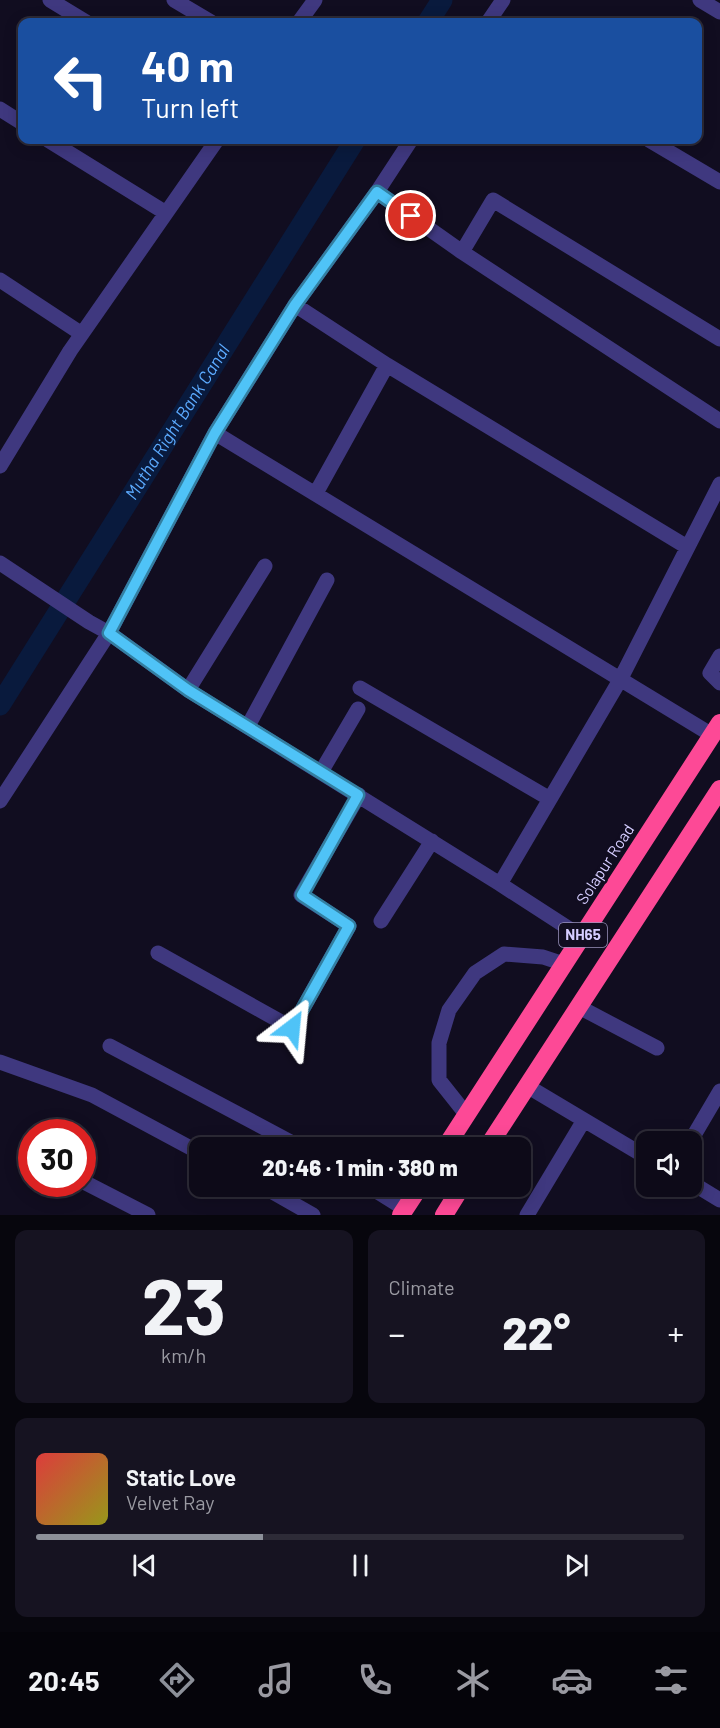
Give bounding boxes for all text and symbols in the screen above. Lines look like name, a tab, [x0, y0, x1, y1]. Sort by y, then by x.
text: 40 m	[141, 40, 234, 90]
icon: left	[42, 42, 120, 120]
text: Turn left	[141, 91, 239, 123]
pin	[385, 190, 436, 241]
icon: arrive	[394, 199, 427, 232]
water label: Mutha Right Bank Canal	[120, 340, 234, 503]
street label: Solapur Road	[572, 820, 638, 907]
road number: NH65	[559, 923, 607, 947]
position arrow	[260, 996, 324, 1060]
speed limit sign: 30	[18, 1119, 96, 1197]
map controls	[636, 1131, 702, 1197]
button: sound	[636, 1131, 702, 1197]
text: 20:46 · 1 min · 380 m	[262, 1154, 458, 1180]
text: 23	[141, 1257, 226, 1351]
text: Climate	[389, 1275, 455, 1299]
text: 22°	[502, 1305, 570, 1359]
text: −	[389, 1313, 405, 1353]
text: +	[667, 1313, 684, 1353]
text: km/h	[161, 1343, 206, 1367]
text: Static Love	[126, 1464, 236, 1490]
text: Velvet Ray	[126, 1490, 215, 1514]
icon: previous	[128, 1549, 161, 1582]
icon: pause	[344, 1549, 377, 1582]
icon: next	[560, 1549, 593, 1582]
icon: directions	[156, 1659, 198, 1701]
icon: music	[255, 1659, 297, 1701]
icon: phone	[354, 1659, 396, 1701]
icon: climate	[452, 1659, 494, 1701]
icon: car	[551, 1659, 593, 1701]
icon: filters	[650, 1659, 692, 1701]
text: 20:45	[28, 1664, 100, 1696]

